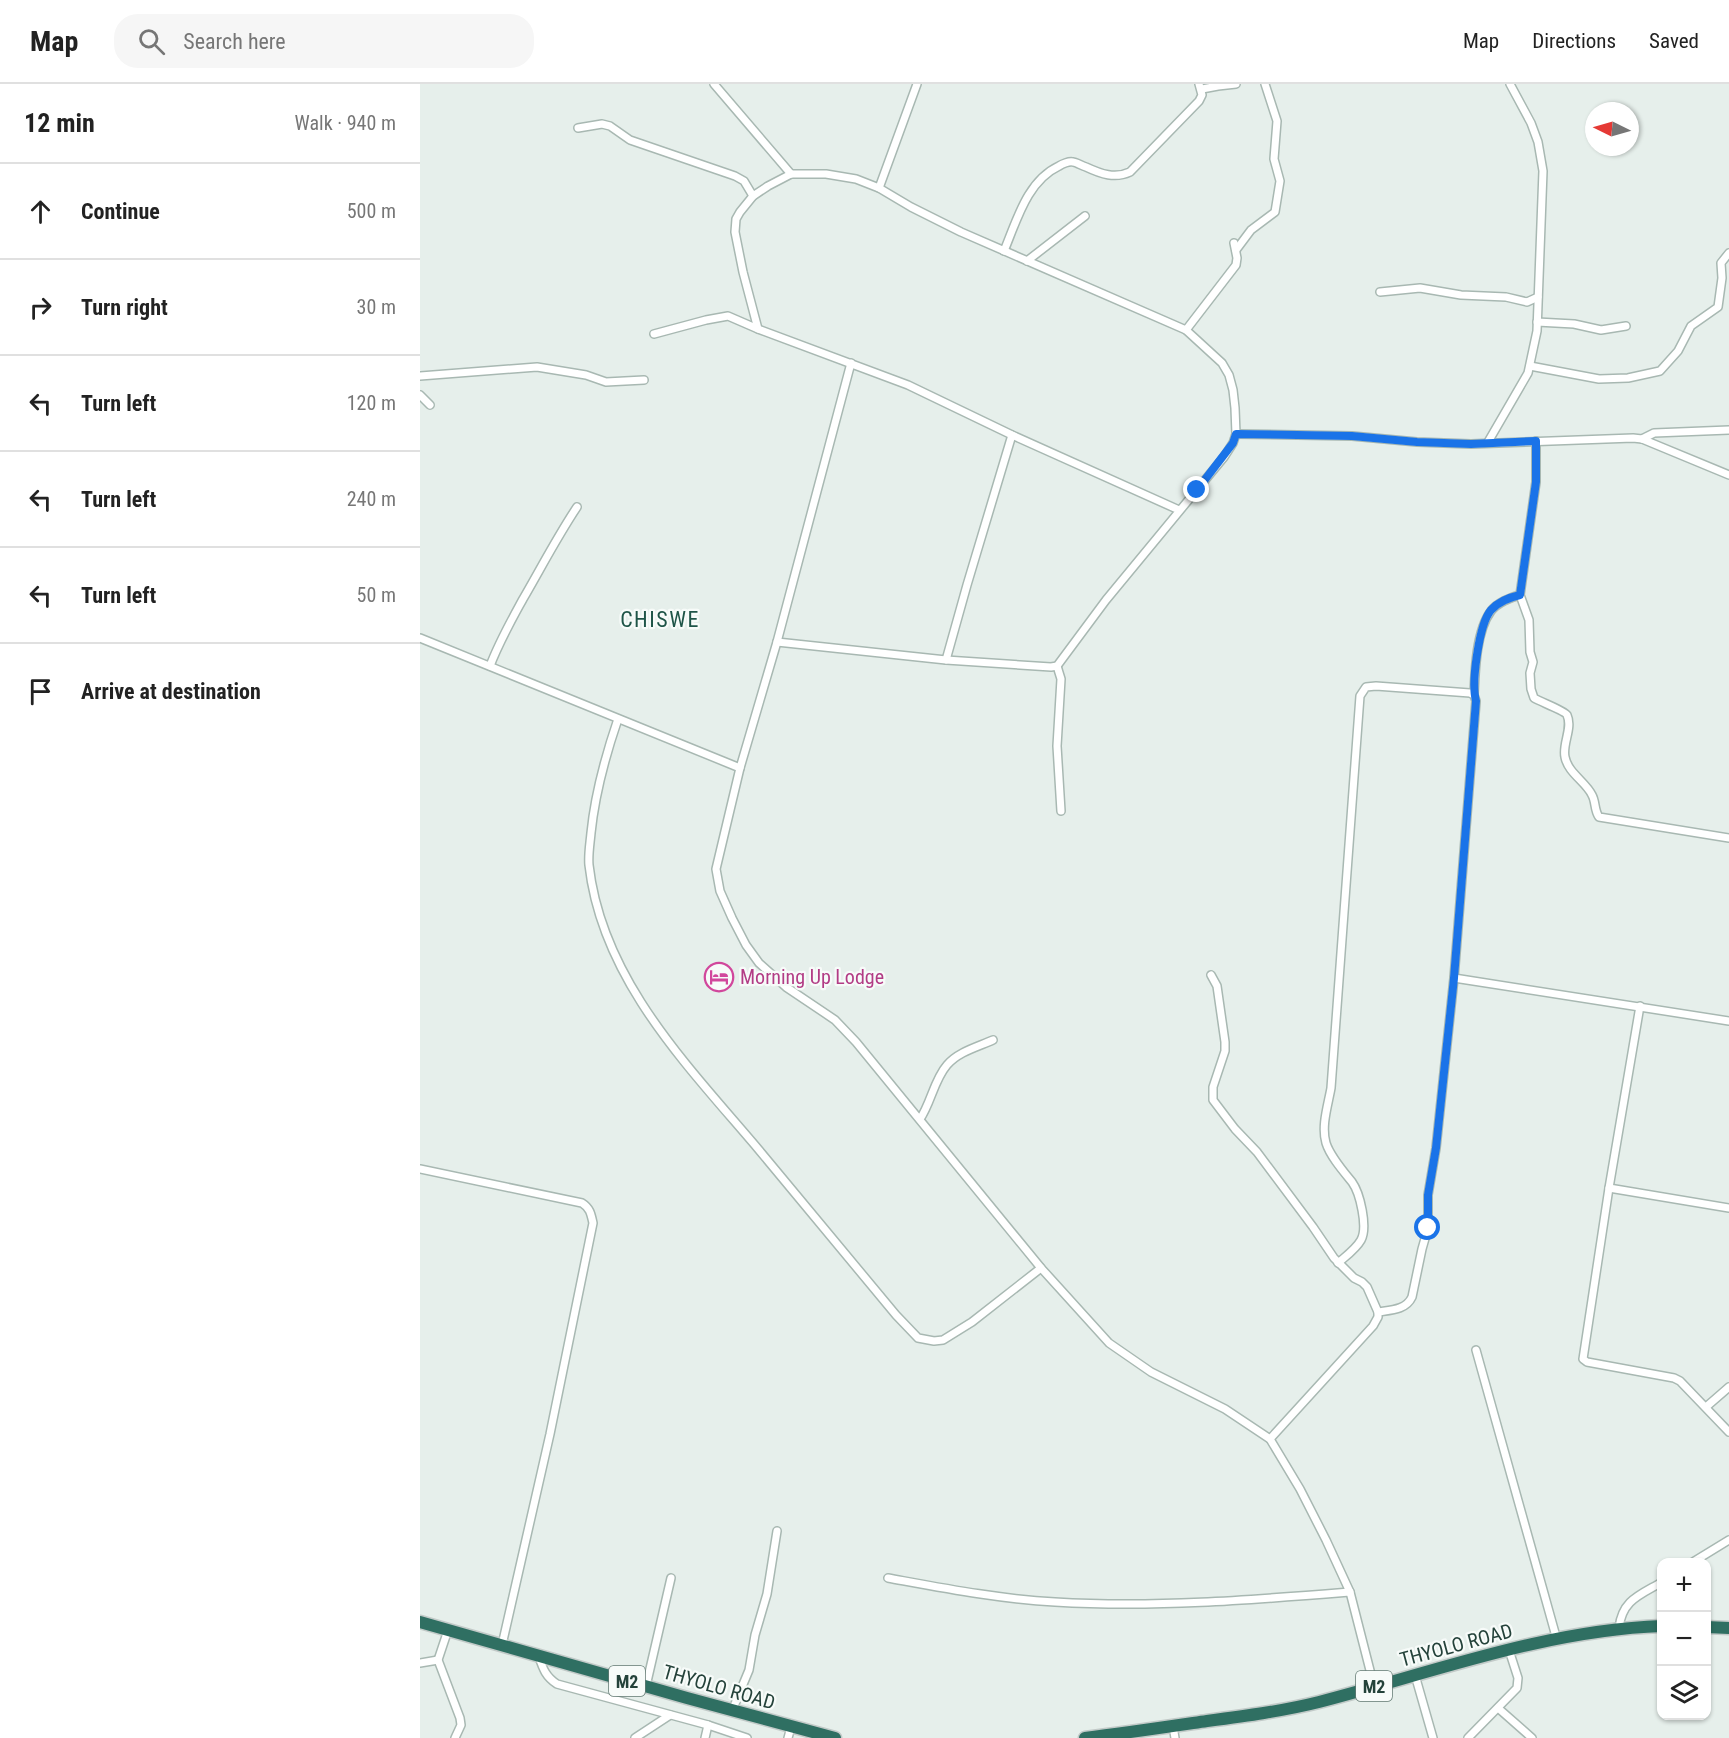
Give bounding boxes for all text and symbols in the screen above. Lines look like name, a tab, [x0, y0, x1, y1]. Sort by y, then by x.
search box	[114, 14, 534, 68]
text: Map	[30, 25, 78, 58]
icon: search	[135, 25, 168, 58]
text: Search here	[183, 29, 286, 54]
text: Map	[1463, 29, 1499, 53]
text: Directions	[1532, 29, 1616, 53]
text: Saved	[1649, 29, 1699, 53]
north arrow	[1585, 102, 1639, 156]
text: 12 min	[24, 108, 95, 138]
text: Walk · 940 m	[295, 111, 396, 135]
icon: ahead	[24, 195, 57, 228]
text: Continue	[81, 199, 160, 224]
text: 500 m	[347, 199, 396, 223]
icon: right	[24, 291, 57, 324]
text: Turn right	[81, 295, 168, 320]
text: 30 m	[357, 295, 396, 319]
icon: left	[24, 387, 57, 420]
text: Turn left	[81, 391, 156, 416]
text: 120 m	[347, 391, 396, 415]
route end	[1183, 476, 1209, 502]
icon: left	[24, 483, 57, 516]
text: Turn left	[81, 487, 156, 512]
text: 240 m	[347, 487, 396, 511]
icon: left	[24, 579, 57, 612]
text: Turn left	[81, 583, 156, 608]
text: 50 m	[357, 583, 396, 607]
district label: CHISWE	[620, 607, 700, 632]
icon: arrive	[24, 675, 57, 708]
text: Arrive at destination	[81, 679, 261, 704]
hotel icon: Morning Up Lodge	[703, 961, 735, 993]
place label: Morning Up Lodge	[740, 965, 884, 989]
route start	[1414, 1214, 1440, 1240]
map controls	[1657, 1558, 1711, 1720]
button: +	[1657, 1558, 1711, 1612]
button: −	[1657, 1612, 1711, 1666]
street label: THYOLO ROAD	[1397, 1618, 1515, 1672]
street label: THYOLO ROAD	[660, 1660, 778, 1714]
road number: M2	[609, 1666, 645, 1696]
button: layers	[1657, 1666, 1711, 1720]
road number: M2	[1356, 1671, 1392, 1701]

